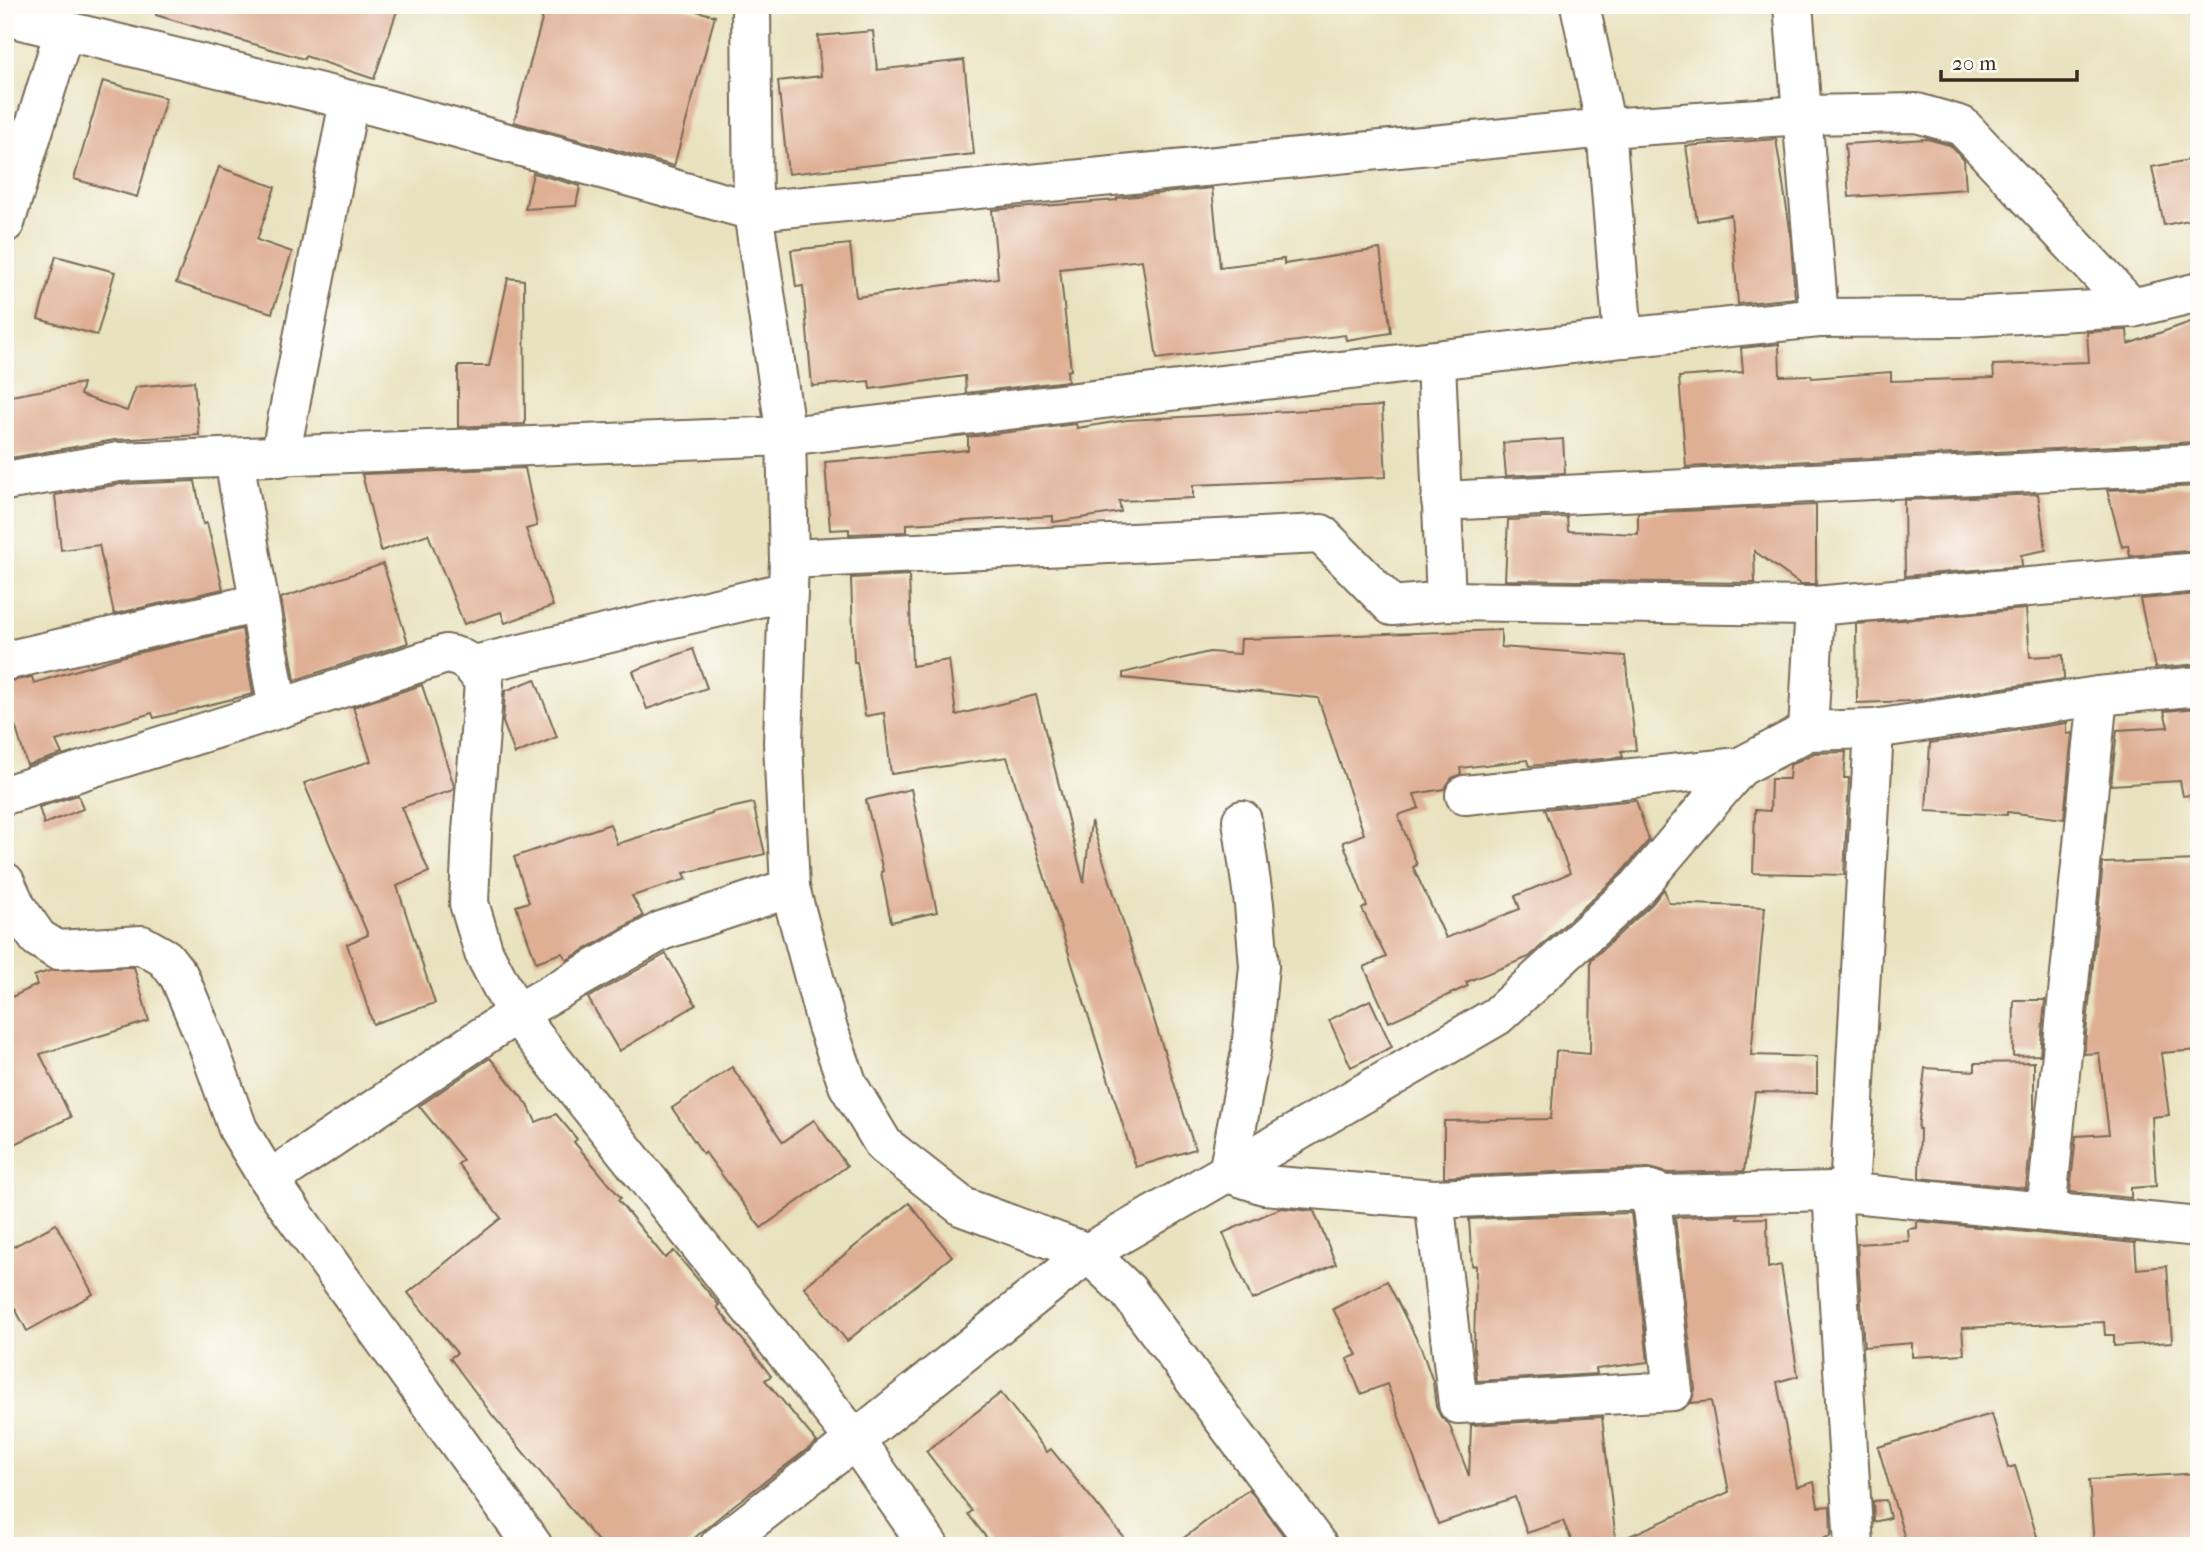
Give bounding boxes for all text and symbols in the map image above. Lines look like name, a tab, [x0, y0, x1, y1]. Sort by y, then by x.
scale bar	[1941, 38, 2078, 82]
text: 20 m	[1952, 51, 1997, 75]

